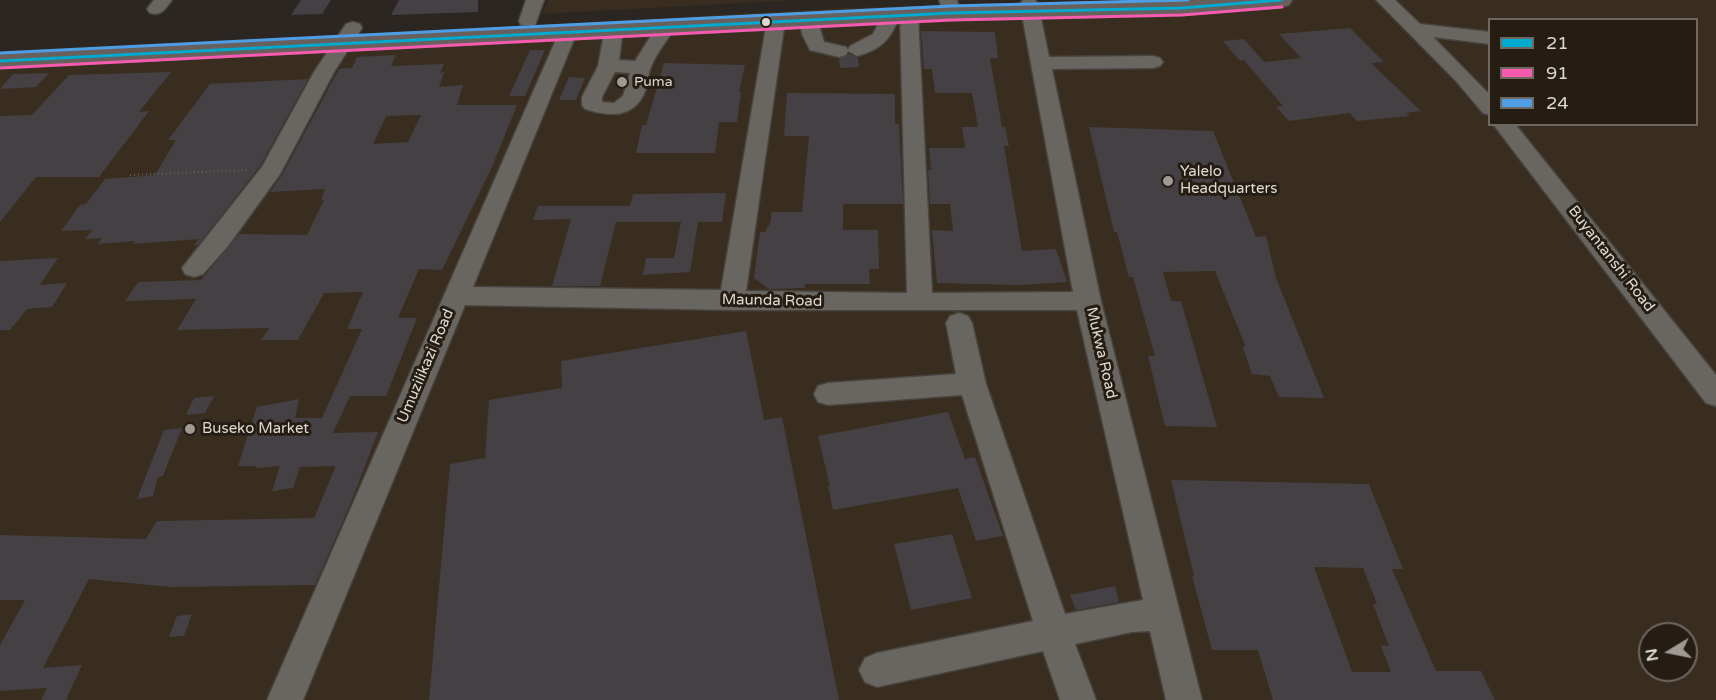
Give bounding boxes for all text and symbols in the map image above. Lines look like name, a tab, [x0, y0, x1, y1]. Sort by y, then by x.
unlabelled marker	[760, 16, 772, 28]
legend	[1488, 18, 1698, 126]
text: 21	[1546, 32, 1569, 54]
text: 91	[1546, 62, 1569, 84]
place label: Puma	[634, 74, 673, 90]
marker: Puma	[615, 75, 629, 89]
text: 24	[1546, 92, 1569, 114]
place label: Yalelo Headquarters	[1180, 163, 1277, 198]
marker: Yalelo Headquarters	[1161, 174, 1175, 188]
street label: Buyantanshi Road	[1564, 202, 1658, 316]
street label: Maunda Road	[722, 291, 822, 311]
street label: Mukwa Road	[1082, 305, 1120, 401]
street label: Umuzilikazi Road	[394, 306, 458, 426]
place label: Buseko Market	[202, 420, 309, 438]
marker: Buseko Market	[183, 422, 197, 436]
north arrow	[1638, 622, 1698, 682]
text: N	[1641, 647, 1663, 663]

